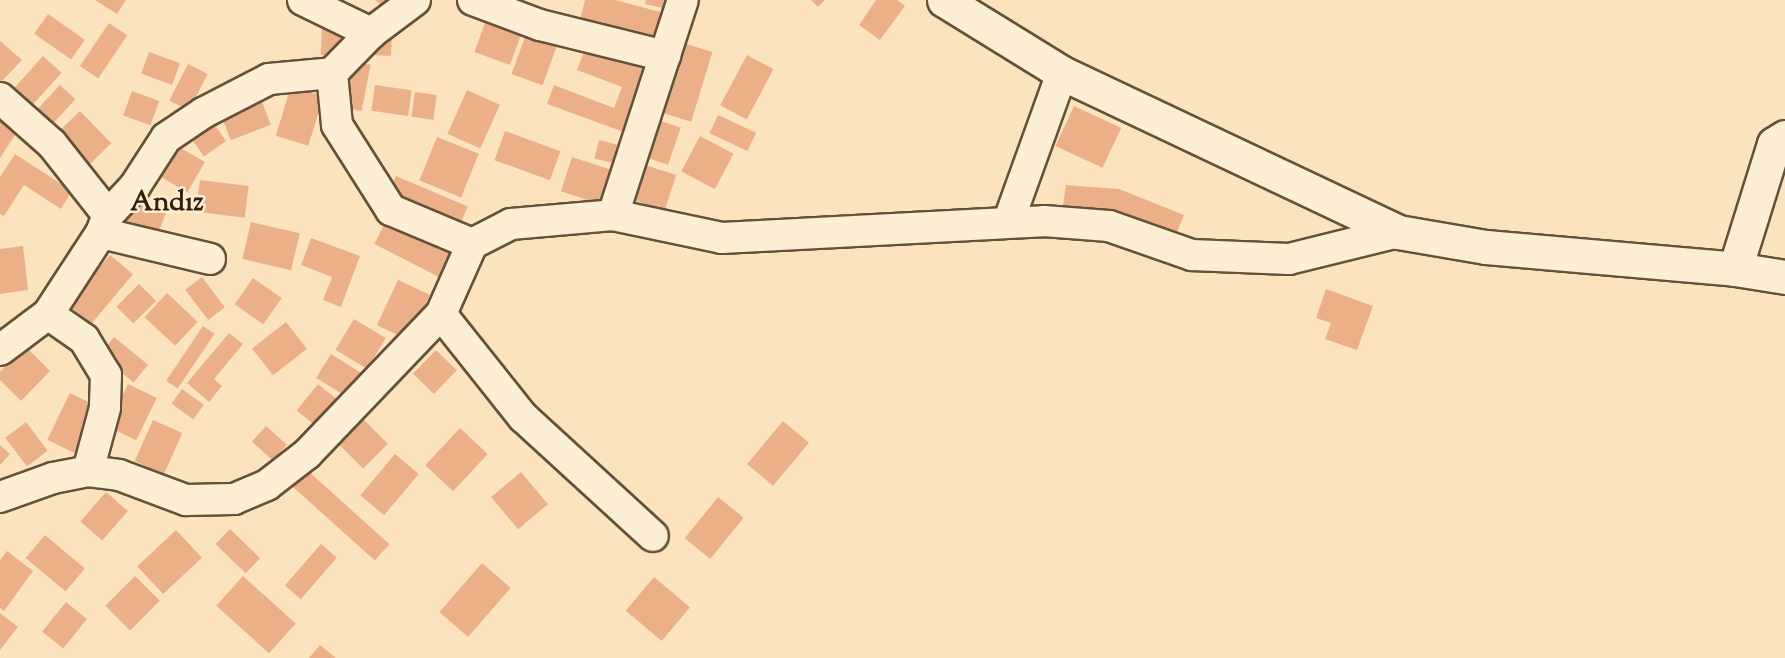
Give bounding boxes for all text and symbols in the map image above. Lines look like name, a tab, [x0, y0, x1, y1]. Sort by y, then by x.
district label: Andız	[130, 186, 204, 220]

